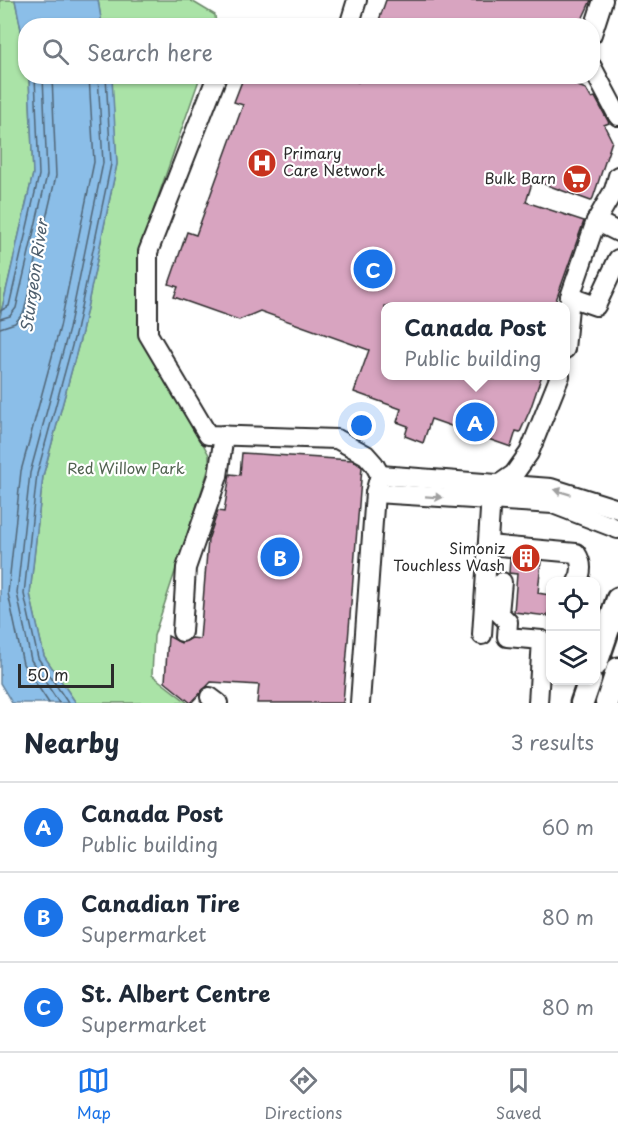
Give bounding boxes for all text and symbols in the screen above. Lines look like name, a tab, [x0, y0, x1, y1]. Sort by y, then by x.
search box	[18, 18, 600, 84]
icon: search	[39, 35, 72, 68]
text: Search here	[87, 35, 213, 68]
place label: Primary Care Network	[283, 141, 386, 181]
hospital icon: Primary Care Network	[246, 147, 278, 179]
supermarket icon: Bulk Barn	[561, 163, 593, 195]
place label: Bulk Barn	[484, 166, 556, 189]
water label: Sturgeon River	[13, 215, 53, 334]
pin: C	[354, 246, 392, 292]
popup	[381, 302, 570, 380]
text: Canada Post	[404, 310, 547, 343]
text: Public building	[404, 343, 541, 373]
pin: A	[456, 400, 494, 444]
your location	[347, 411, 376, 440]
park label: Red Willow Park	[67, 456, 185, 479]
one-way arrow	[553, 487, 571, 496]
one-way arrow	[424, 493, 443, 502]
pin: B	[260, 534, 300, 580]
place label: Simoniz Touchless Wash	[393, 536, 505, 576]
building icon: Simoniz Touchless Wash	[510, 542, 542, 574]
map controls	[546, 577, 600, 685]
button: locate	[546, 577, 600, 631]
button: layers	[546, 631, 600, 685]
scale bar	[18, 661, 114, 688]
text: 50 m	[27, 662, 68, 686]
text: Nearby	[24, 723, 119, 762]
text: 3 results	[511, 727, 594, 757]
text: Canada Post	[81, 796, 223, 829]
text: A	[36, 812, 51, 842]
text: 60 m	[542, 812, 594, 842]
text: Public building	[81, 829, 218, 859]
text: Canadian Tire	[81, 886, 240, 919]
text: B	[37, 902, 50, 932]
text: 80 m	[542, 902, 594, 932]
text: Supermarket	[81, 919, 207, 949]
text: St. Albert Centre	[81, 976, 271, 1009]
text: C	[36, 992, 51, 1022]
text: 80 m	[542, 992, 594, 1022]
text: Supermarket	[81, 1009, 207, 1039]
tab: Map	[77, 1064, 111, 1124]
tab: Directions	[264, 1064, 342, 1124]
tab: Saved	[496, 1064, 541, 1124]

